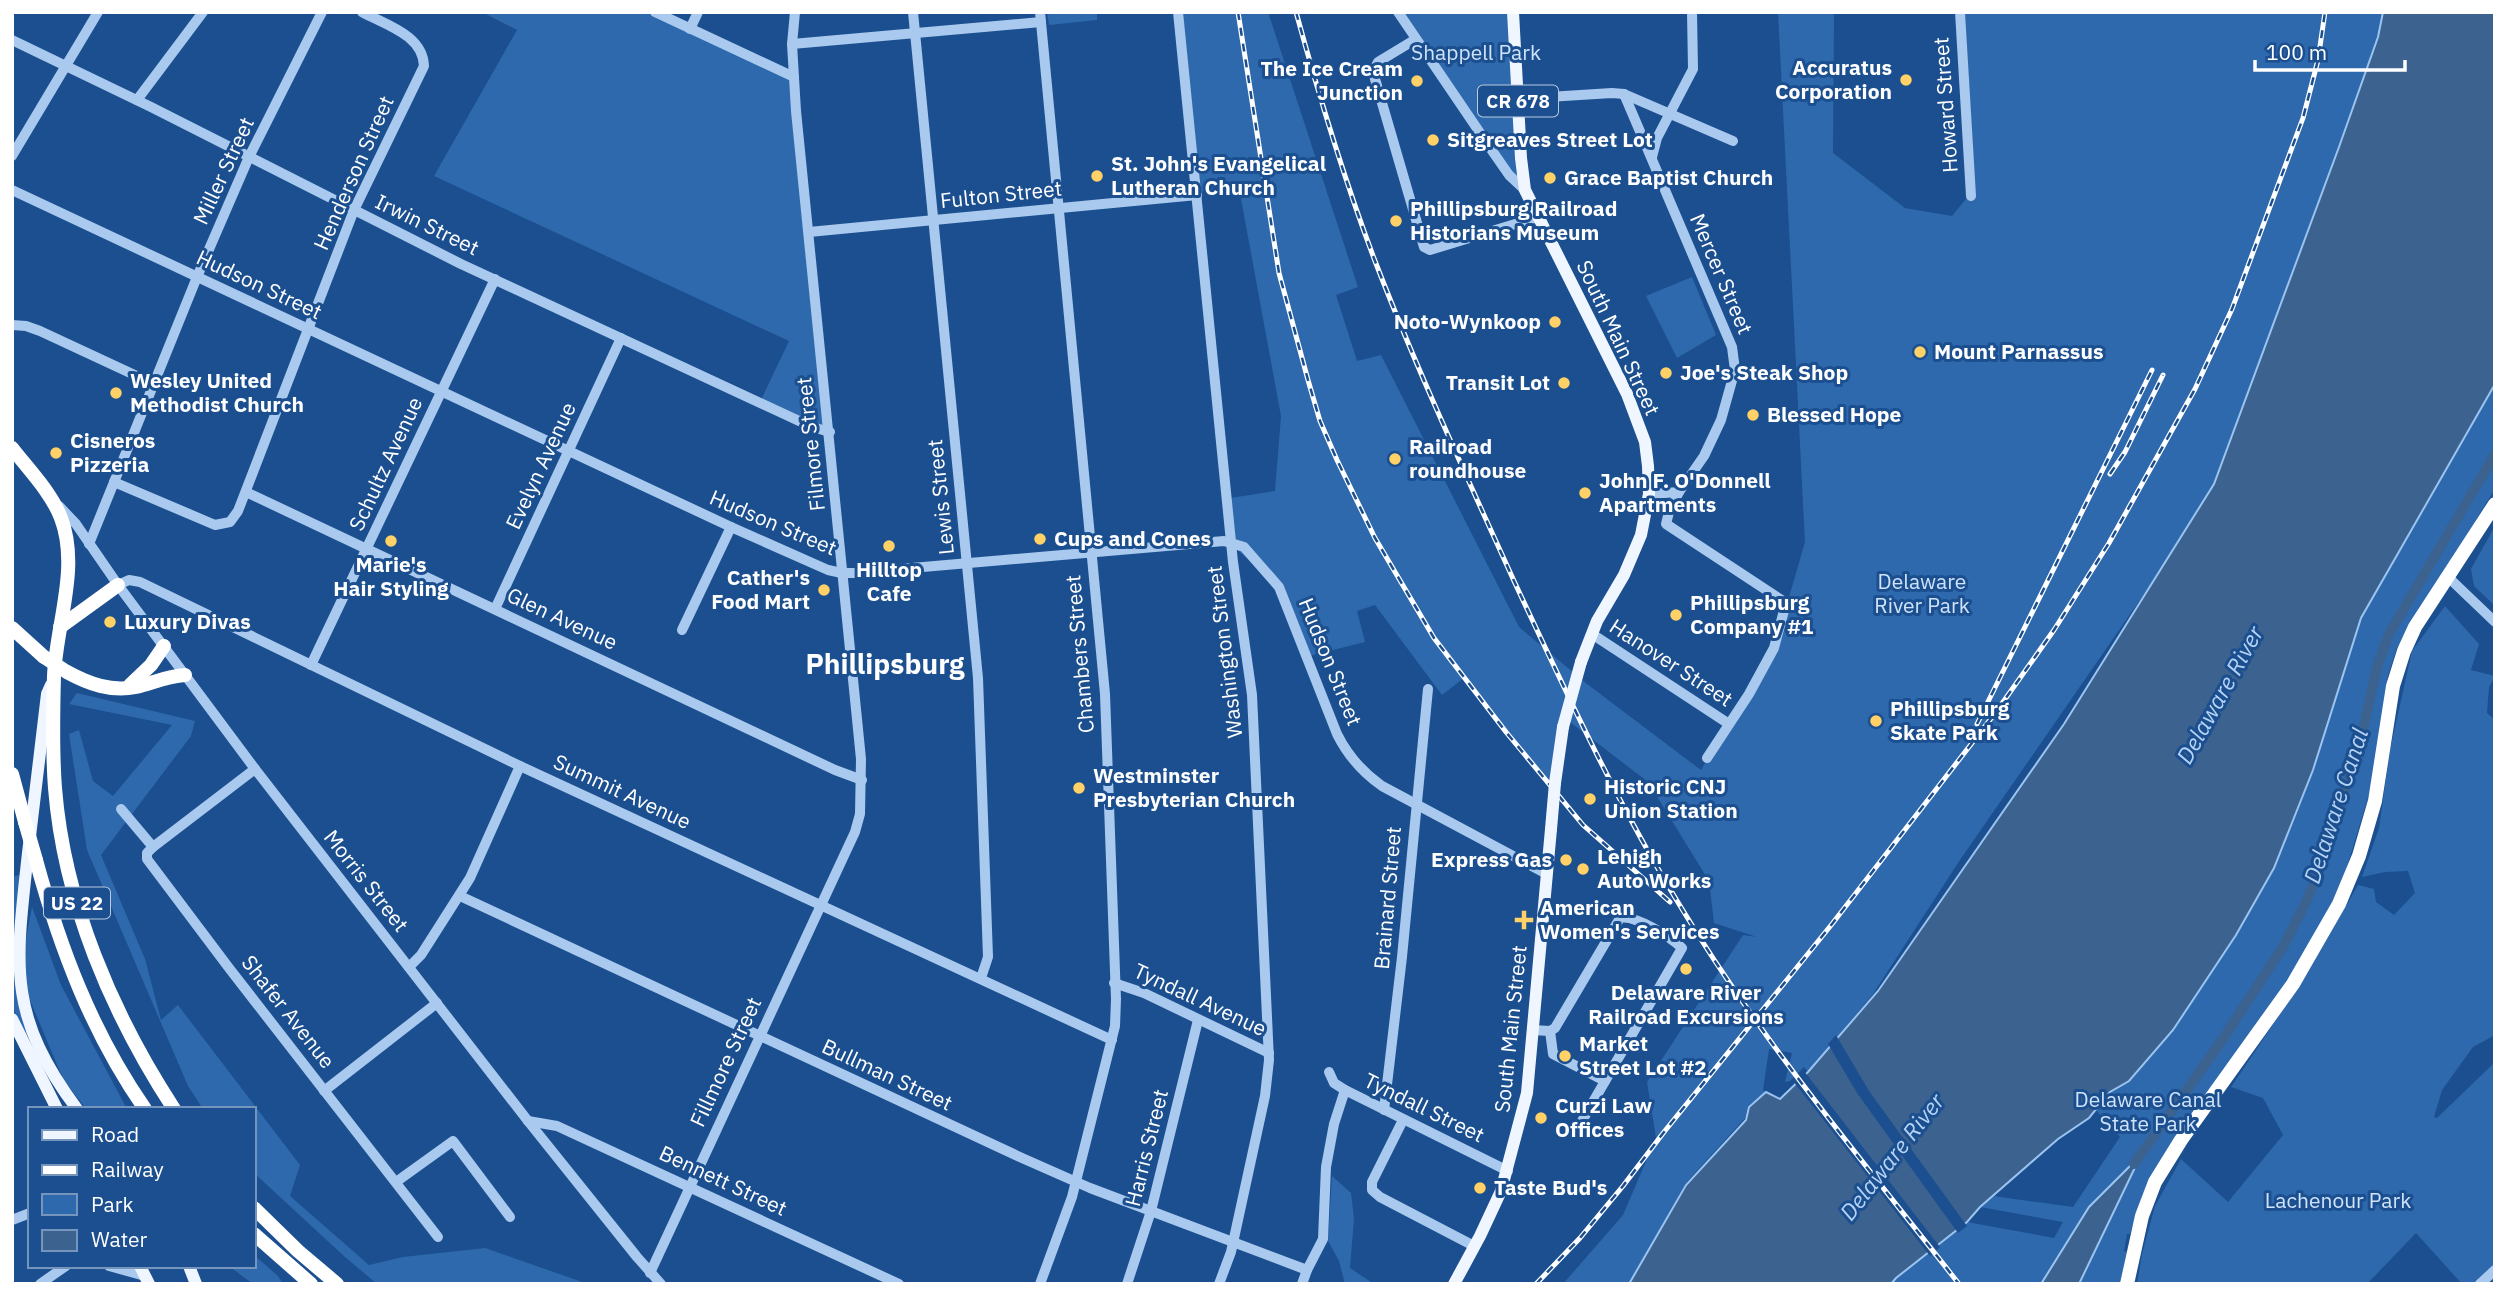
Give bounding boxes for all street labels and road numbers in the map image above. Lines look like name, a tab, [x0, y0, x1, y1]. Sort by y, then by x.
street label: Howard Street	[1926, 36, 1964, 174]
road number: CR 678	[1478, 86, 1558, 116]
street label: Henderson Street	[306, 91, 400, 254]
street label: Miller Street	[186, 112, 260, 229]
street label: Fulton Street	[939, 174, 1063, 214]
street label: Irwin Street	[371, 187, 484, 261]
street label: Mercer Street	[1684, 209, 1760, 338]
street label: Hudson Street	[192, 243, 327, 325]
street label: South Main Street	[1571, 255, 1667, 420]
street label: Filmore Street	[789, 376, 831, 512]
street label: Schultz Avenue	[342, 392, 428, 535]
street label: Evelyn Avenue	[498, 398, 582, 534]
street label: Lewis Street	[920, 438, 960, 556]
street label: Hudson Street	[706, 483, 841, 561]
street label: Washington Street	[1200, 564, 1248, 740]
street label: Chambers Street	[1058, 574, 1100, 734]
street label: Glen Avenue	[503, 580, 622, 656]
street label: Hudson Street	[1293, 594, 1369, 730]
street label: Hanover Street	[1605, 612, 1739, 712]
street label: Summit Avenue	[549, 747, 696, 835]
street label: Morris Street	[318, 824, 415, 937]
street label: Brainard Street	[1367, 825, 1407, 970]
road number: US 22	[44, 888, 110, 918]
street label: South Main Street	[1487, 944, 1533, 1114]
street label: Shafer Avenue	[236, 949, 342, 1074]
street label: Tyndall Avenue	[1130, 956, 1271, 1042]
street label: Fillmore Street	[683, 992, 767, 1131]
street label: Bullman Street	[818, 1032, 957, 1117]
street label: Tyndall Street	[1359, 1066, 1489, 1148]
street label: Harris Street	[1118, 1086, 1174, 1209]
street label: Bennett Street	[655, 1138, 792, 1222]

